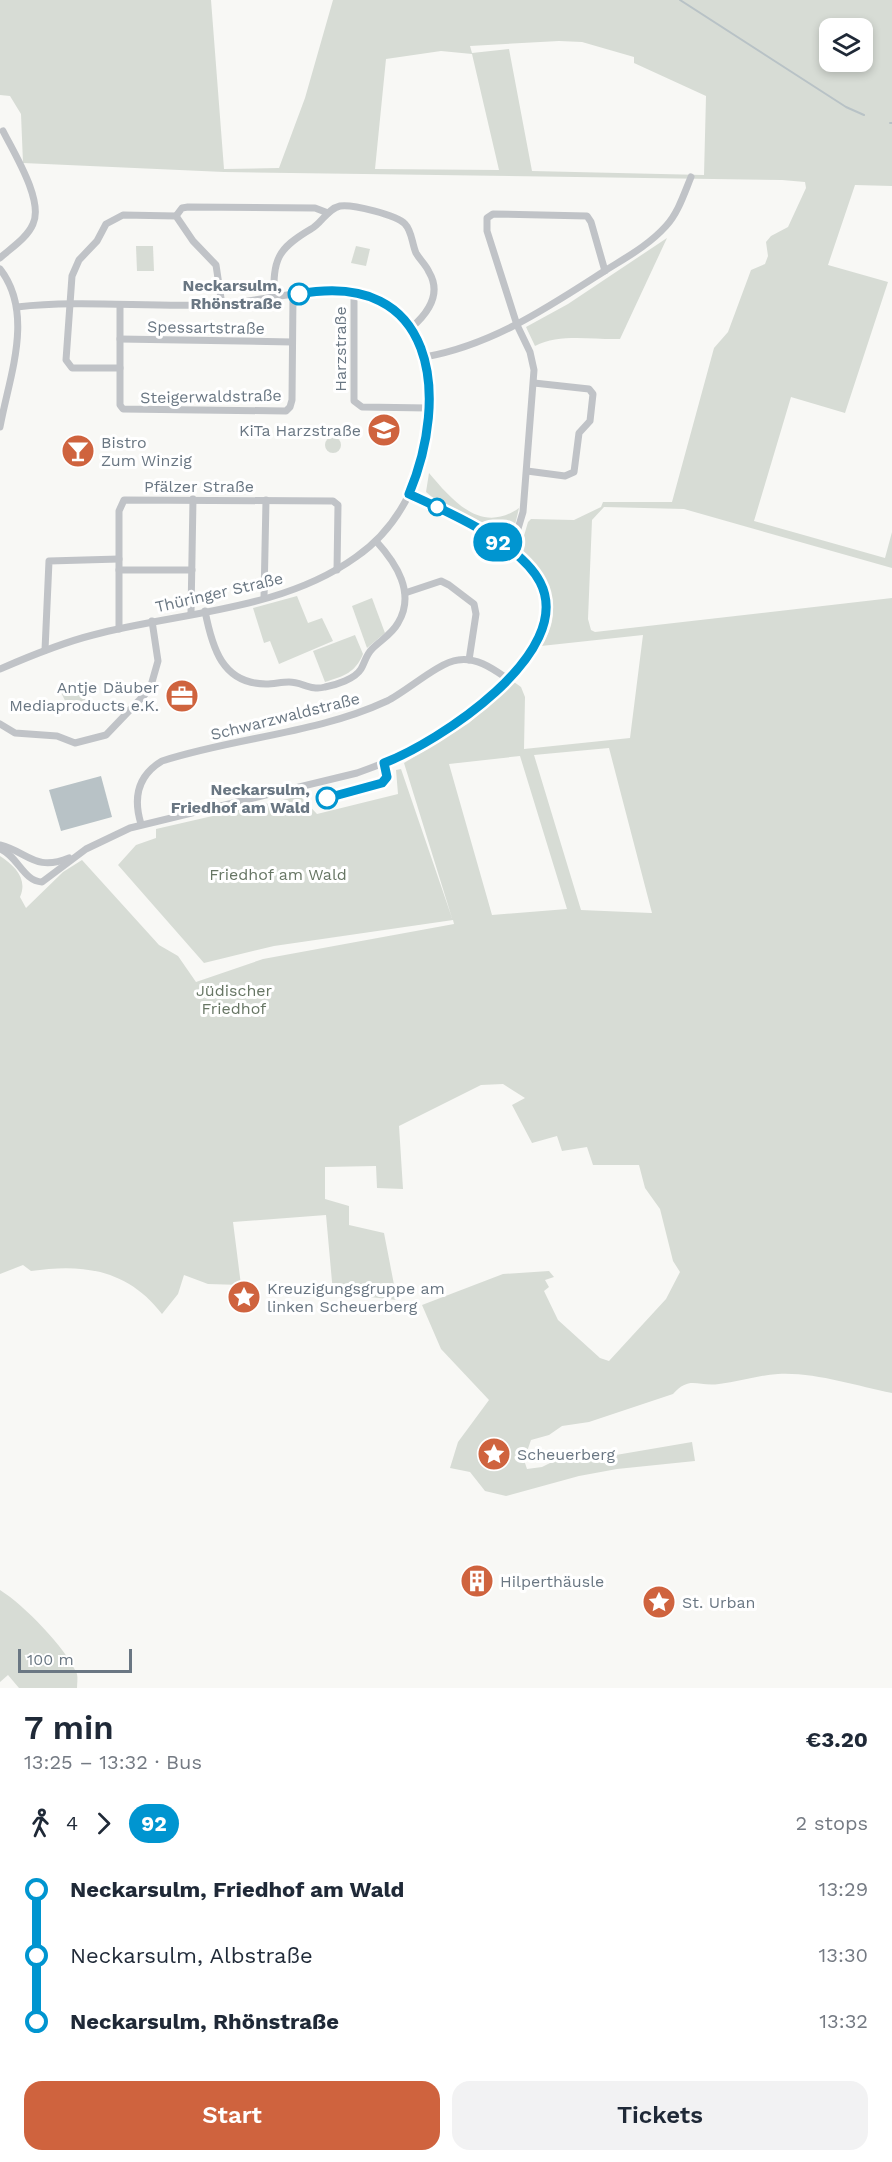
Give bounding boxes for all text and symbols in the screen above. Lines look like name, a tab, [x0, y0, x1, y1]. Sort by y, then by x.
map controls	[819, 18, 873, 72]
button: layers	[819, 18, 873, 72]
place label: Neckarsulm, Rhönstraße	[183, 276, 282, 313]
marker: Neckarsulm, Rhönstraße	[288, 283, 310, 305]
street label: Harzstraße	[331, 306, 350, 392]
street label: Spessartstraße	[147, 317, 265, 338]
street label: Steigerwaldstraße	[140, 386, 282, 407]
school or university icon: KiTa Harzstraße	[366, 412, 402, 448]
place label: KiTa Harzstraße	[239, 421, 361, 440]
bar icon: Bistro Zum Winzig	[60, 433, 96, 469]
place label: Bistro Zum Winzig	[101, 433, 192, 470]
street label: Pfälzer Straße	[144, 477, 254, 496]
unlabelled marker	[428, 498, 446, 516]
line badge: 92	[471, 522, 525, 562]
text: 92	[485, 530, 511, 555]
street label: Thüringer Straße	[153, 569, 285, 616]
place label: Antje Däuber Mediaproducts e.K.	[9, 678, 159, 715]
office icon: Antje Däuber Mediaproducts e.K.	[164, 678, 200, 714]
street label: Schwarzwaldstraße	[209, 689, 362, 744]
place label: Neckarsulm, Friedhof am Wald	[171, 780, 310, 817]
marker: Neckarsulm, Friedhof am Wald	[316, 787, 338, 809]
park label: Friedhof am Wald	[209, 865, 347, 884]
park label: Jüdischer Friedhof	[196, 981, 273, 1018]
place icon: Kreuzigungsgruppe am linken Scheuerberg	[226, 1279, 262, 1315]
place label: Kreuzigungsgruppe am linken Scheuerberg	[267, 1279, 445, 1316]
place icon: Scheuerberg	[476, 1436, 512, 1472]
place label: Scheuerberg	[517, 1445, 615, 1464]
building icon: Hilperthäusle	[459, 1563, 495, 1599]
place label: Hilperthäusle	[500, 1572, 604, 1591]
place icon: St. Urban	[641, 1584, 677, 1620]
place label: St. Urban	[682, 1593, 755, 1612]
scale bar	[18, 1646, 132, 1674]
text: 100 m	[27, 1650, 74, 1669]
text: 7 min	[24, 1708, 114, 1747]
text: €3.20	[806, 1727, 868, 1752]
text: 13:25 – 13:32 · Bus	[24, 1750, 202, 1774]
icon: walk	[24, 1807, 57, 1840]
icon: forward	[87, 1807, 120, 1840]
text: 4	[66, 1811, 78, 1835]
text: 92	[141, 1811, 167, 1836]
text: 2 stops	[796, 1811, 868, 1835]
text: Neckarsulm, Friedhof am Wald	[70, 1877, 404, 1902]
text: 13:29	[819, 1877, 868, 1901]
text: Neckarsulm, Albstraße	[70, 1943, 313, 1968]
text: 13:30	[819, 1943, 868, 1967]
text: Neckarsulm, Rhönstraße	[70, 2009, 339, 2034]
text: 13:32	[819, 2009, 868, 2033]
button: Start	[24, 2081, 440, 2150]
button: Tickets	[452, 2081, 868, 2150]

